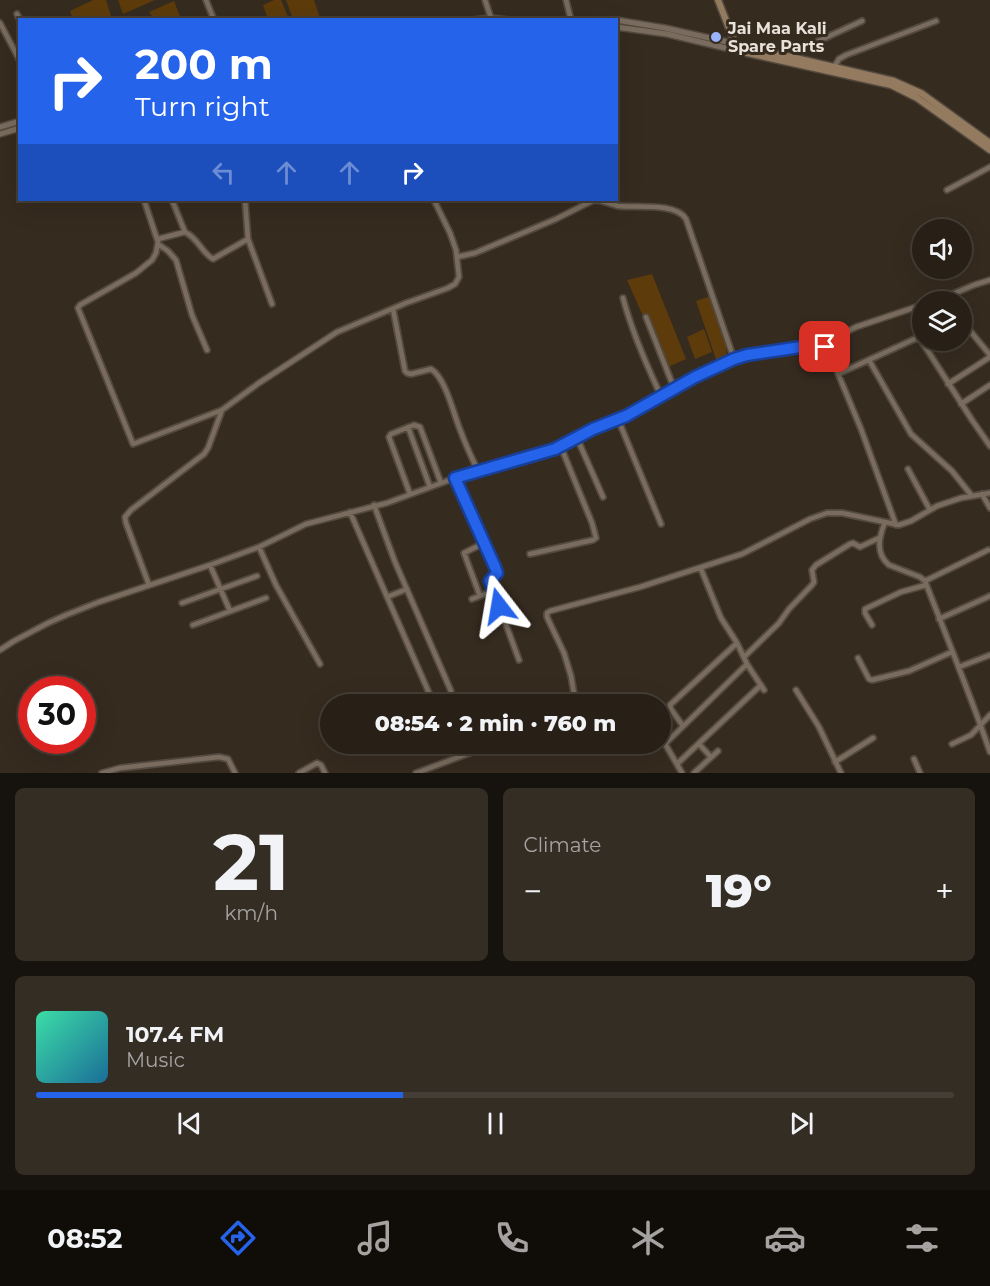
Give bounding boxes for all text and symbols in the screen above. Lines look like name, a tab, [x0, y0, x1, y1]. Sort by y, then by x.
place label: Jai Maa Kali Spare Parts	[727, 19, 827, 56]
marker: Jai Maa Kali Spare Parts	[709, 30, 723, 44]
text: 200 m	[135, 38, 273, 90]
icon: right	[36, 42, 114, 120]
text: Turn right	[135, 90, 270, 123]
icon: left	[207, 156, 240, 189]
icon: ahead	[270, 156, 303, 189]
icon: ahead	[333, 156, 366, 189]
icon: right	[396, 156, 429, 189]
map controls	[912, 219, 972, 351]
button: sound	[912, 219, 972, 279]
button: layers	[912, 291, 972, 351]
pin	[799, 321, 850, 372]
icon: arrive	[808, 330, 841, 363]
position arrow	[467, 574, 531, 638]
speed limit sign: 30	[18, 676, 96, 754]
text: 08:54 · 2 min · 760 m	[375, 710, 616, 737]
text: 21	[213, 814, 290, 910]
text: Climate	[524, 833, 601, 857]
text: 19°	[706, 863, 772, 918]
text: −	[524, 871, 542, 911]
text: +	[935, 871, 954, 911]
text: km/h	[225, 901, 278, 925]
text: 107.4 FM	[126, 1021, 224, 1048]
text: Music	[126, 1048, 185, 1072]
icon: previous	[173, 1107, 206, 1140]
icon: pause	[479, 1107, 512, 1140]
icon: next	[785, 1107, 818, 1140]
icon: directions	[217, 1217, 259, 1259]
icon: music	[354, 1217, 396, 1259]
icon: phone	[491, 1217, 533, 1259]
icon: climate	[627, 1217, 669, 1259]
icon: car	[764, 1217, 806, 1259]
icon: filters	[901, 1217, 943, 1259]
text: 08:52	[47, 1222, 122, 1255]

